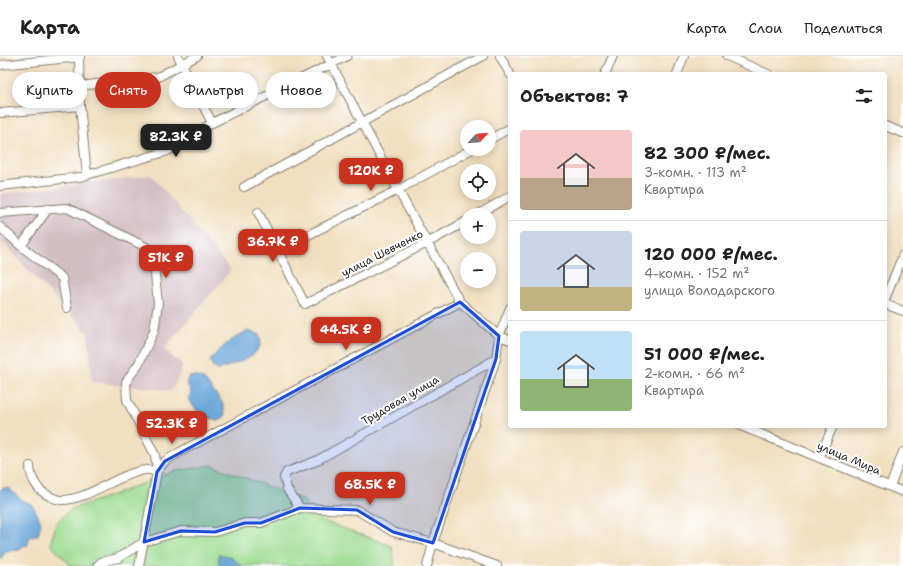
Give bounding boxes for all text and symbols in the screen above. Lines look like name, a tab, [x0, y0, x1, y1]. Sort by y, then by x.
text: Карта	[20, 15, 80, 40]
text: Карта	[686, 19, 727, 37]
text: Слои	[749, 19, 782, 37]
text: Поделиться	[804, 19, 883, 37]
chip: Купить	[12, 72, 87, 108]
chip: Снять	[95, 72, 161, 108]
chip: Фильтры	[169, 72, 258, 108]
chip: Новое	[266, 72, 336, 108]
text: Объектов: 7	[520, 85, 629, 107]
icon: filters	[853, 85, 875, 107]
north arrow	[460, 120, 496, 156]
map controls	[460, 120, 496, 288]
pin: 82.3K ₽	[139, 124, 213, 158]
text: 82.3K ₽	[150, 128, 202, 145]
text: 82 300 ₽/мес.	[644, 142, 771, 164]
icon: home	[552, 146, 600, 194]
pin: 120K ₽	[338, 158, 404, 192]
text: 120K ₽	[348, 162, 394, 179]
button: locate	[460, 164, 496, 200]
text: 3-комн. · 113 m²	[644, 164, 747, 181]
text: Квартира	[644, 181, 704, 198]
button: +	[460, 208, 496, 244]
street label: улица Шевченко	[339, 226, 426, 281]
pin: 36.7K ₽	[236, 229, 310, 263]
text: 36.7K ₽	[247, 233, 299, 250]
text: 120 000 ₽/мес.	[644, 243, 778, 265]
pin: 51K ₽	[138, 245, 194, 279]
icon: home	[552, 247, 600, 295]
text: 51K ₽	[148, 249, 184, 266]
button: −	[460, 252, 496, 288]
text: 4-комн. · 152 m²	[644, 265, 750, 282]
text: улица Володарского	[644, 282, 775, 299]
pin: 44.5K ₽	[309, 317, 383, 351]
text: 44.5K ₽	[320, 321, 372, 338]
text: 51 000 ₽/мес.	[644, 343, 765, 365]
icon: home	[552, 347, 600, 395]
text: 2-комн. · 66 m²	[644, 365, 745, 382]
street label: Трудовая улица	[359, 372, 442, 429]
text: Квартира	[644, 382, 704, 399]
pin: 52.3K ₽	[135, 411, 209, 445]
text: 52.3K ₽	[146, 415, 198, 432]
street label: улица Мира	[815, 438, 883, 479]
pin: 68.5K ₽	[333, 472, 407, 506]
text: 68.5K ₽	[344, 476, 396, 493]

